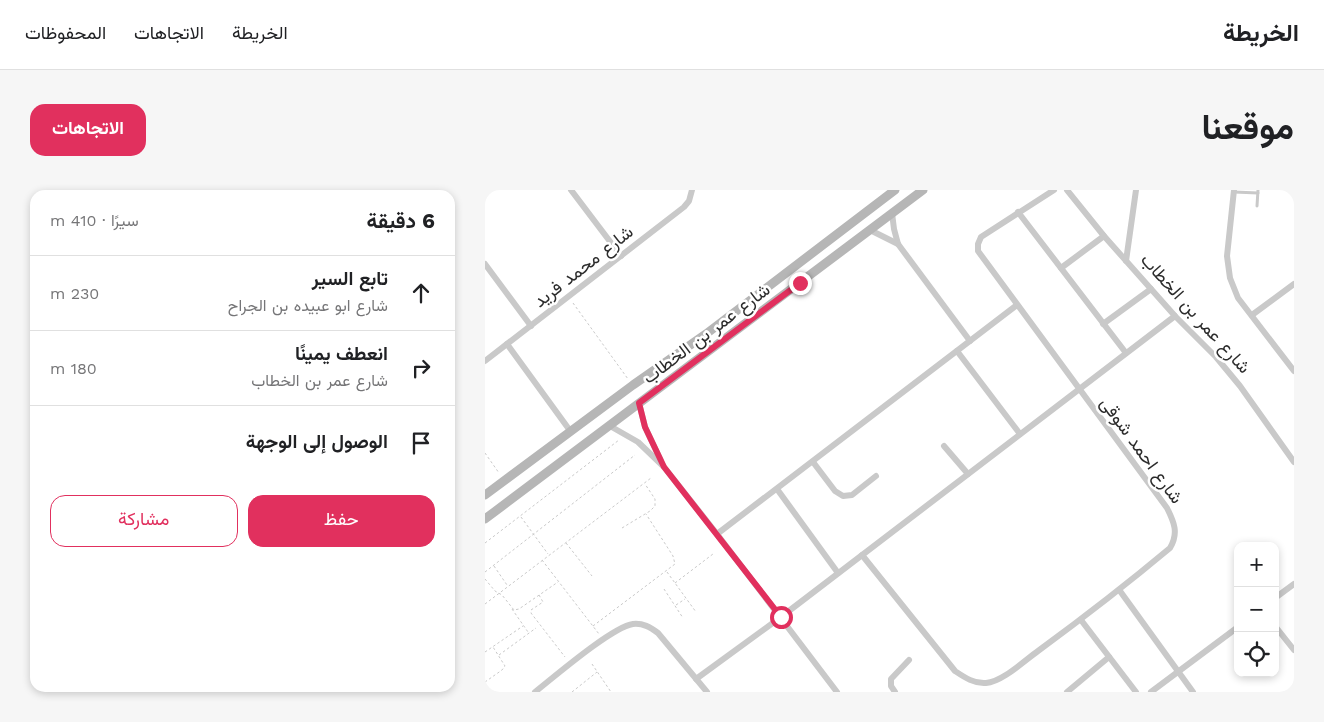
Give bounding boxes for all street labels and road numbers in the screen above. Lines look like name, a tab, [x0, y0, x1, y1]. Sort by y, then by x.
street label: شارع محمد فريد	[529, 221, 638, 313]
street label: شارع عمر بن الخطاب	[1135, 249, 1255, 379]
street label: شارع عمر بن الخطاب	[638, 278, 775, 389]
street label: شارع احمد شوقى	[1095, 393, 1188, 509]

